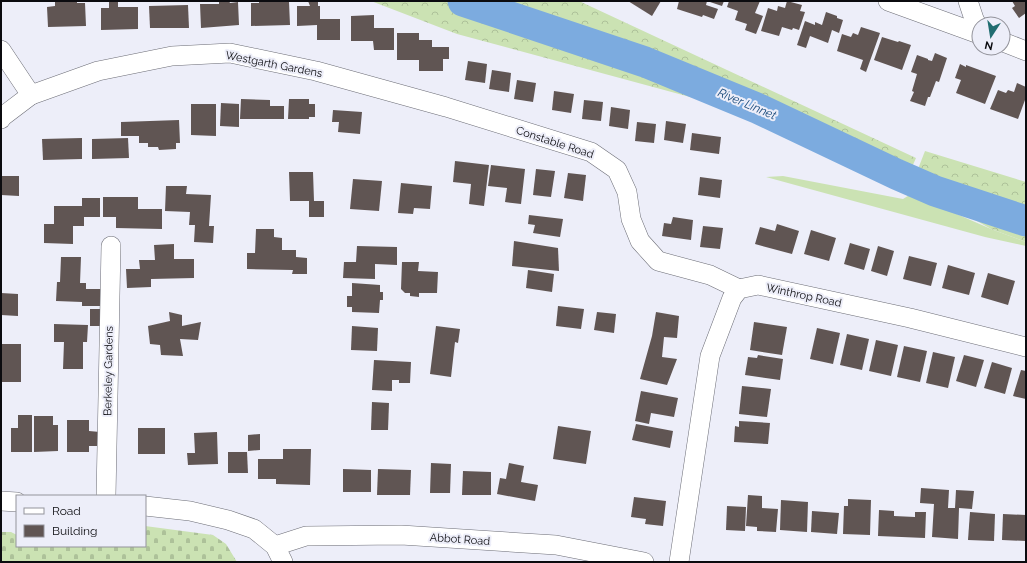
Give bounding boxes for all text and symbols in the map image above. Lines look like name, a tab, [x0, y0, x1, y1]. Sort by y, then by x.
north arrow	[971, 16, 1011, 56]
text: N	[984, 38, 994, 53]
street label: Westgarth Gardens	[224, 49, 323, 80]
water label: River Linnet	[716, 85, 778, 123]
street label: Constable Road	[514, 124, 595, 161]
street label: Winthrop Road	[765, 281, 843, 310]
street label: Berkeley Gardens	[101, 326, 116, 416]
legend	[16, 495, 146, 547]
text: Road	[52, 504, 81, 518]
text: Building	[52, 524, 98, 538]
street label: Abbot Road	[429, 531, 491, 548]

